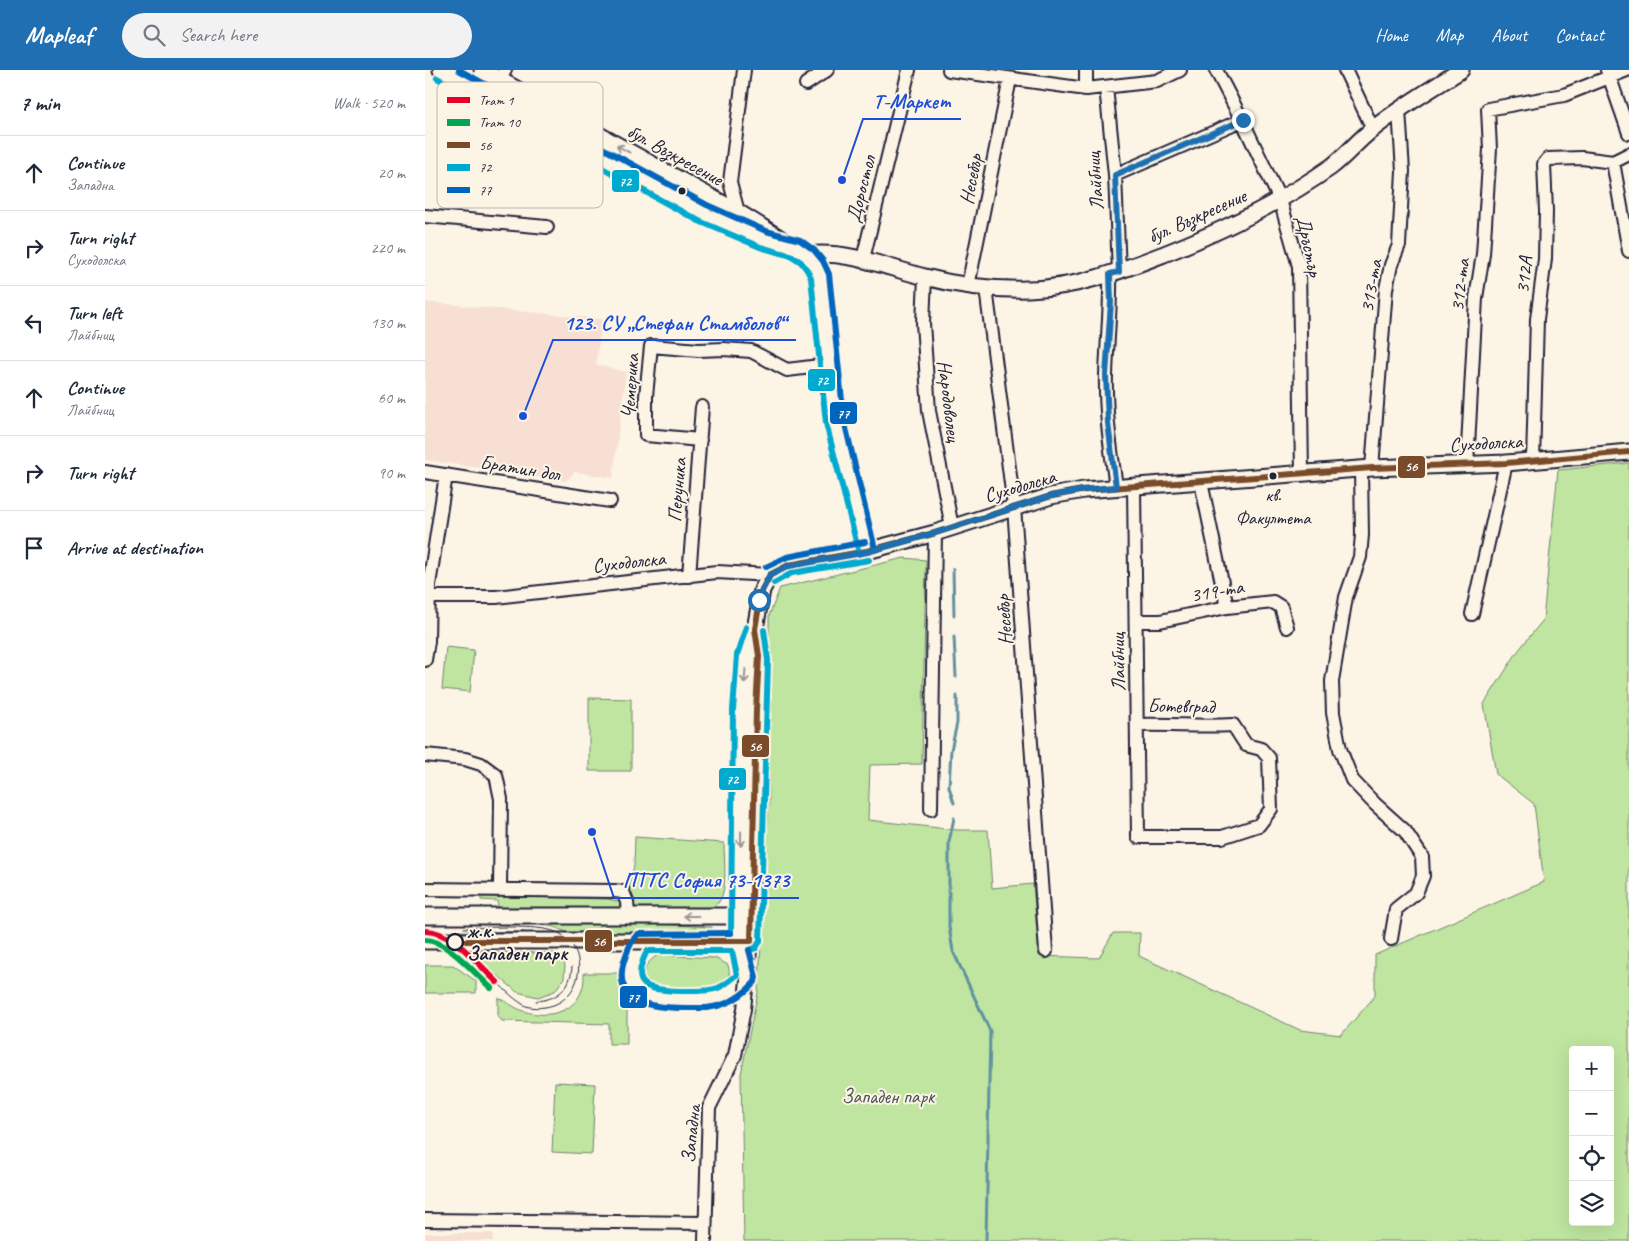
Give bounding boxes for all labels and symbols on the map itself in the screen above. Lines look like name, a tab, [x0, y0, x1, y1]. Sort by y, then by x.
legend	[437, 82, 603, 208]
callout: Т-Маркет	[863, 83, 961, 119]
text: Т-Маркет	[873, 88, 952, 114]
text: Tram 1	[479, 92, 514, 109]
route end	[1232, 109, 1255, 132]
text: Tram 10	[479, 114, 522, 131]
street label: бул. Възкресение	[622, 119, 728, 193]
text: 56	[479, 137, 492, 154]
one-way arrow	[615, 144, 630, 154]
street label: Несебър	[954, 150, 988, 206]
street label: Лайбниц	[1080, 150, 1110, 211]
street label: Доростол	[841, 151, 882, 225]
text: 72	[479, 159, 493, 176]
line badge: 72	[611, 169, 640, 193]
text: 72	[619, 173, 633, 190]
text: 77	[479, 182, 492, 199]
street label: бул. Възкресение	[1144, 183, 1252, 250]
unlabelled marker	[677, 186, 687, 196]
street label: Дръстър	[1290, 213, 1328, 280]
street label: 312А	[1510, 254, 1538, 295]
street label: 313-та	[1354, 256, 1388, 314]
street label: 312-та	[1444, 256, 1476, 313]
callout: 123. СУ „Стефан Стамболов“	[553, 304, 796, 340]
text: 123. СУ „Стефан Стамболов“	[563, 310, 790, 336]
street label: Чемерика	[615, 352, 645, 419]
street label: Народоволец	[932, 359, 967, 445]
line badge: 72	[807, 368, 836, 392]
text: 72	[816, 372, 830, 389]
line badge: 77	[829, 401, 858, 425]
text: 77	[837, 405, 851, 422]
street label: Суходолска	[1449, 429, 1524, 457]
street label: Братин дол	[478, 449, 564, 487]
line badge: 56	[1397, 455, 1426, 479]
street label: Перуника	[662, 456, 692, 523]
text: 56	[1405, 458, 1419, 475]
street label: Суходолска	[981, 464, 1060, 508]
marker: кв. Факултета	[1268, 471, 1278, 481]
place label: кв. Факултета	[1235, 483, 1312, 530]
street label: Суходолска	[591, 546, 668, 578]
street label: 319-та	[1189, 574, 1247, 608]
route start	[748, 589, 771, 612]
street label: Несебър	[990, 592, 1018, 646]
street label: Лайбниц	[1105, 631, 1131, 692]
one-way arrow	[740, 668, 749, 684]
street label: Ботевград	[1147, 693, 1216, 719]
line badge: 56	[741, 734, 770, 758]
text: 56	[749, 738, 763, 755]
line badge: 72	[718, 767, 747, 791]
text: 72	[726, 771, 740, 788]
one-way arrow	[736, 830, 746, 846]
callout: ПТТС София 73-1373	[614, 862, 799, 898]
text: ПТТС София 73-1373	[623, 867, 792, 893]
one-way arrow	[683, 911, 700, 921]
place label: ж.к. Западен парк	[467, 918, 569, 966]
line badge: 56	[584, 929, 613, 953]
marker: ж.к. Западен парк	[446, 933, 464, 951]
text: 56	[593, 933, 607, 950]
line badge: 77	[619, 985, 648, 1009]
text: 77	[627, 989, 641, 1006]
park label: Западен парк	[842, 1084, 936, 1109]
street label: Западна	[676, 1102, 707, 1164]

